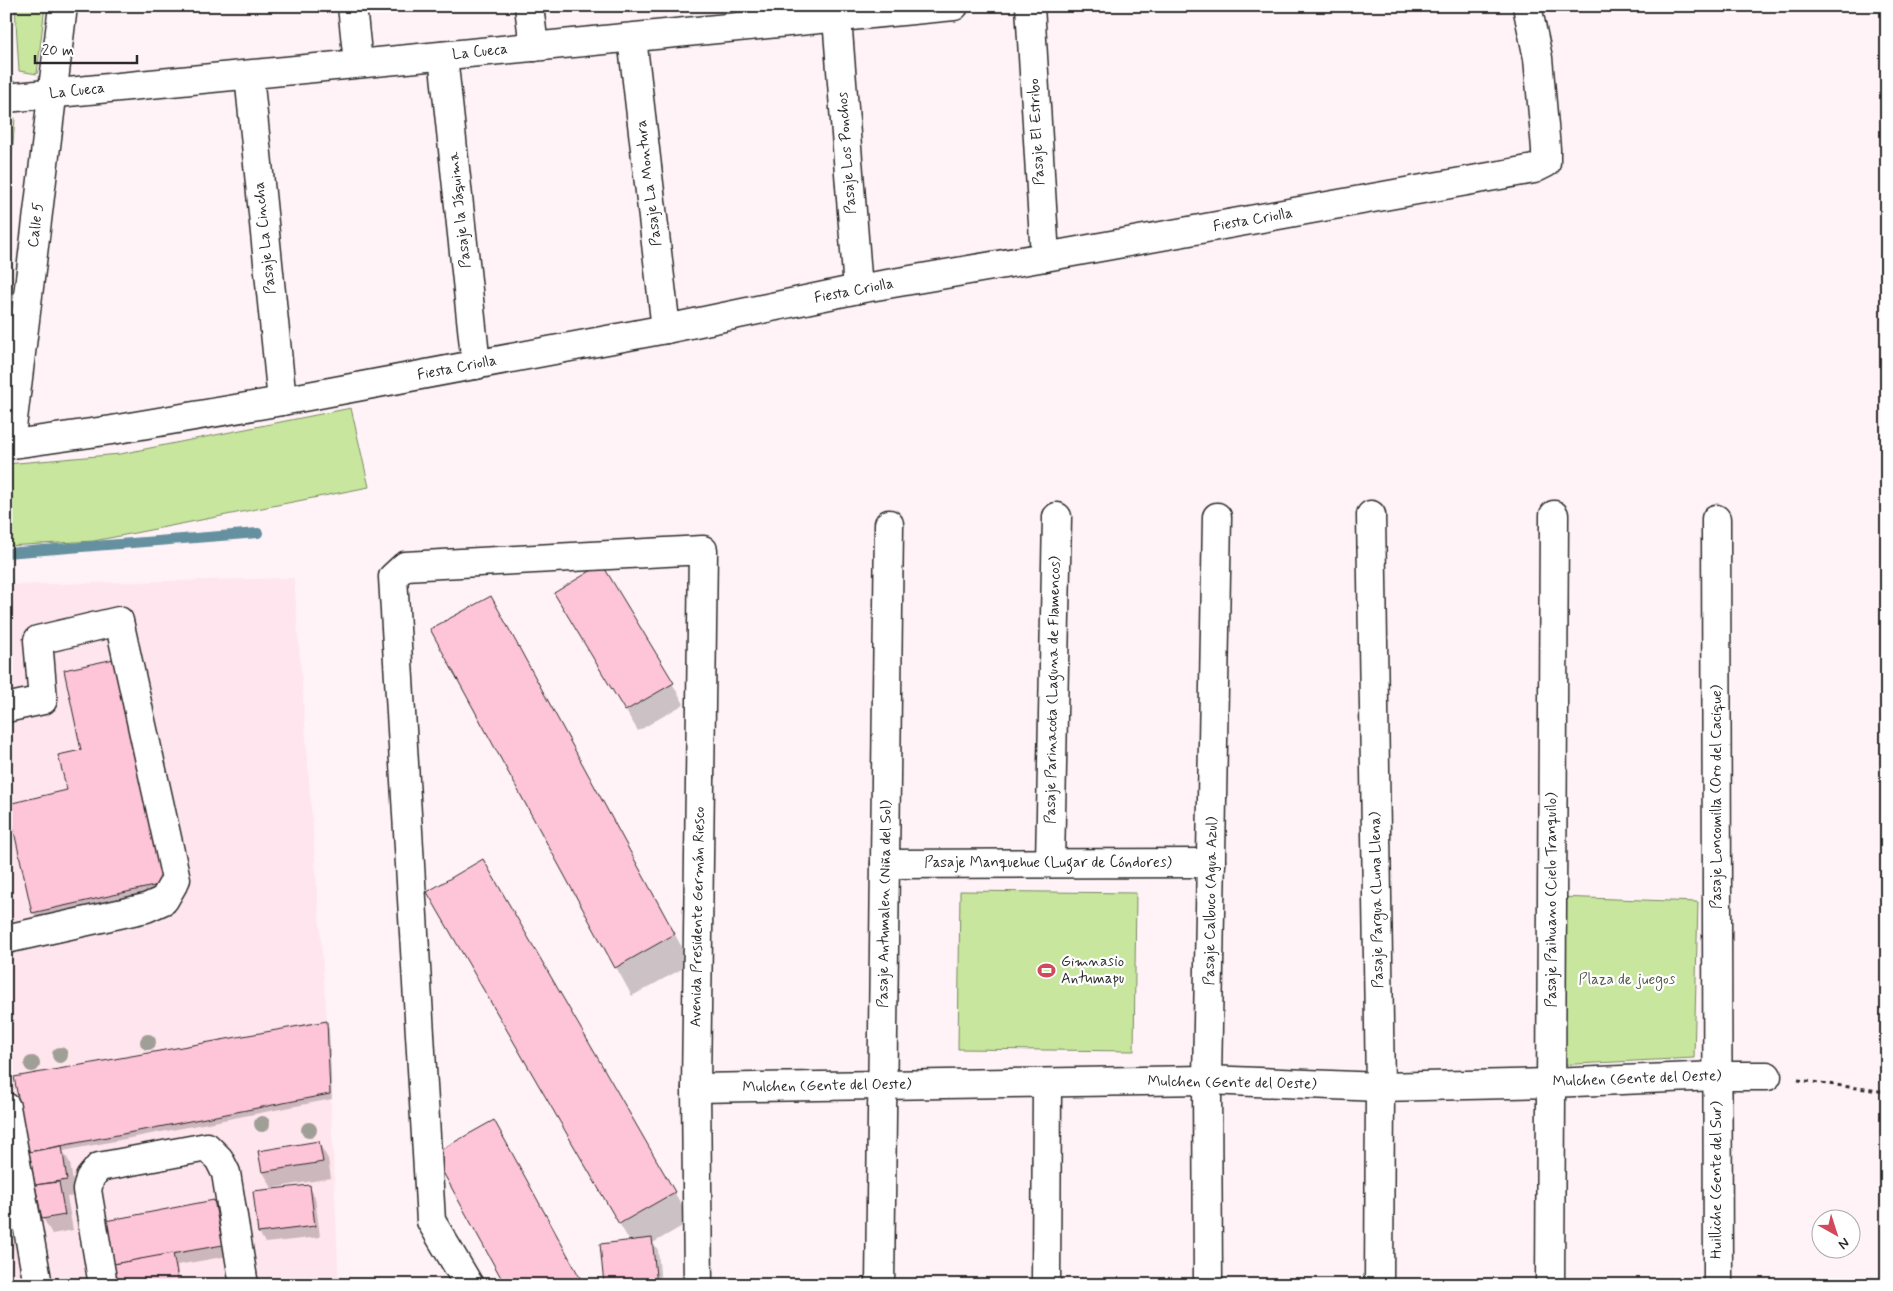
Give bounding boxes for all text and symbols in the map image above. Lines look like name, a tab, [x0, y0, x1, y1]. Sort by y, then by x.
scale bar	[35, 32, 138, 64]
street label: La Cueca	[451, 39, 509, 65]
text: 20 m	[42, 41, 74, 61]
street label: La Cueca	[48, 78, 106, 104]
street label: Pasaje El Estribo	[1024, 78, 1050, 186]
street label: Pasaje Los Ponchos	[833, 91, 861, 215]
street label: Pasaje La Montura	[631, 118, 667, 247]
street label: Pasaje la Jáquima	[444, 150, 476, 269]
street label: Pasaje La Cincha	[249, 180, 281, 295]
street label: Calle 5	[23, 201, 49, 249]
street label: Fiesta Criolla	[1212, 203, 1295, 237]
street label: Fiesta Criolla	[813, 273, 896, 308]
street label: Fiesta Criolla	[416, 350, 499, 385]
street label: Pasaje Parinacota (Laguna de Flamencos)	[1041, 555, 1066, 824]
street label: Pasaje Loncomilla (Oro del Cacique)	[1707, 684, 1727, 909]
street label: Pasaje Paihuano (Cielo Tranquilo)	[1542, 792, 1562, 1008]
street label: Pasaje Antumalen (Niña del Sol)	[873, 799, 897, 1008]
street label: Avenida Presidente Germán Riesco	[686, 806, 710, 1027]
street label: Pasaje Pargua (Luna Llena)	[1365, 811, 1390, 988]
street label: Pasaje Calbuco (Agua Azul)	[1200, 816, 1222, 986]
street label: Pasaje Manquehue (Lugar de Cóndores)	[924, 853, 1172, 874]
place label: Gimnasio Antumapu	[1061, 952, 1124, 989]
sports icon: Gimnasio Antumapu	[1037, 961, 1057, 981]
park label: Plaza de juegos	[1579, 970, 1676, 991]
street label: Mulchen (Gente del Oeste)	[1552, 1066, 1723, 1092]
street label: Mulchen (Gente del Oeste)	[1147, 1072, 1317, 1094]
street label: Mulchen (Gente del Oeste)	[742, 1075, 912, 1097]
street label: Huilliche (Gente del Sur)	[1707, 1100, 1727, 1259]
north arrow	[1810, 1208, 1860, 1258]
text: N	[1834, 1233, 1853, 1253]

